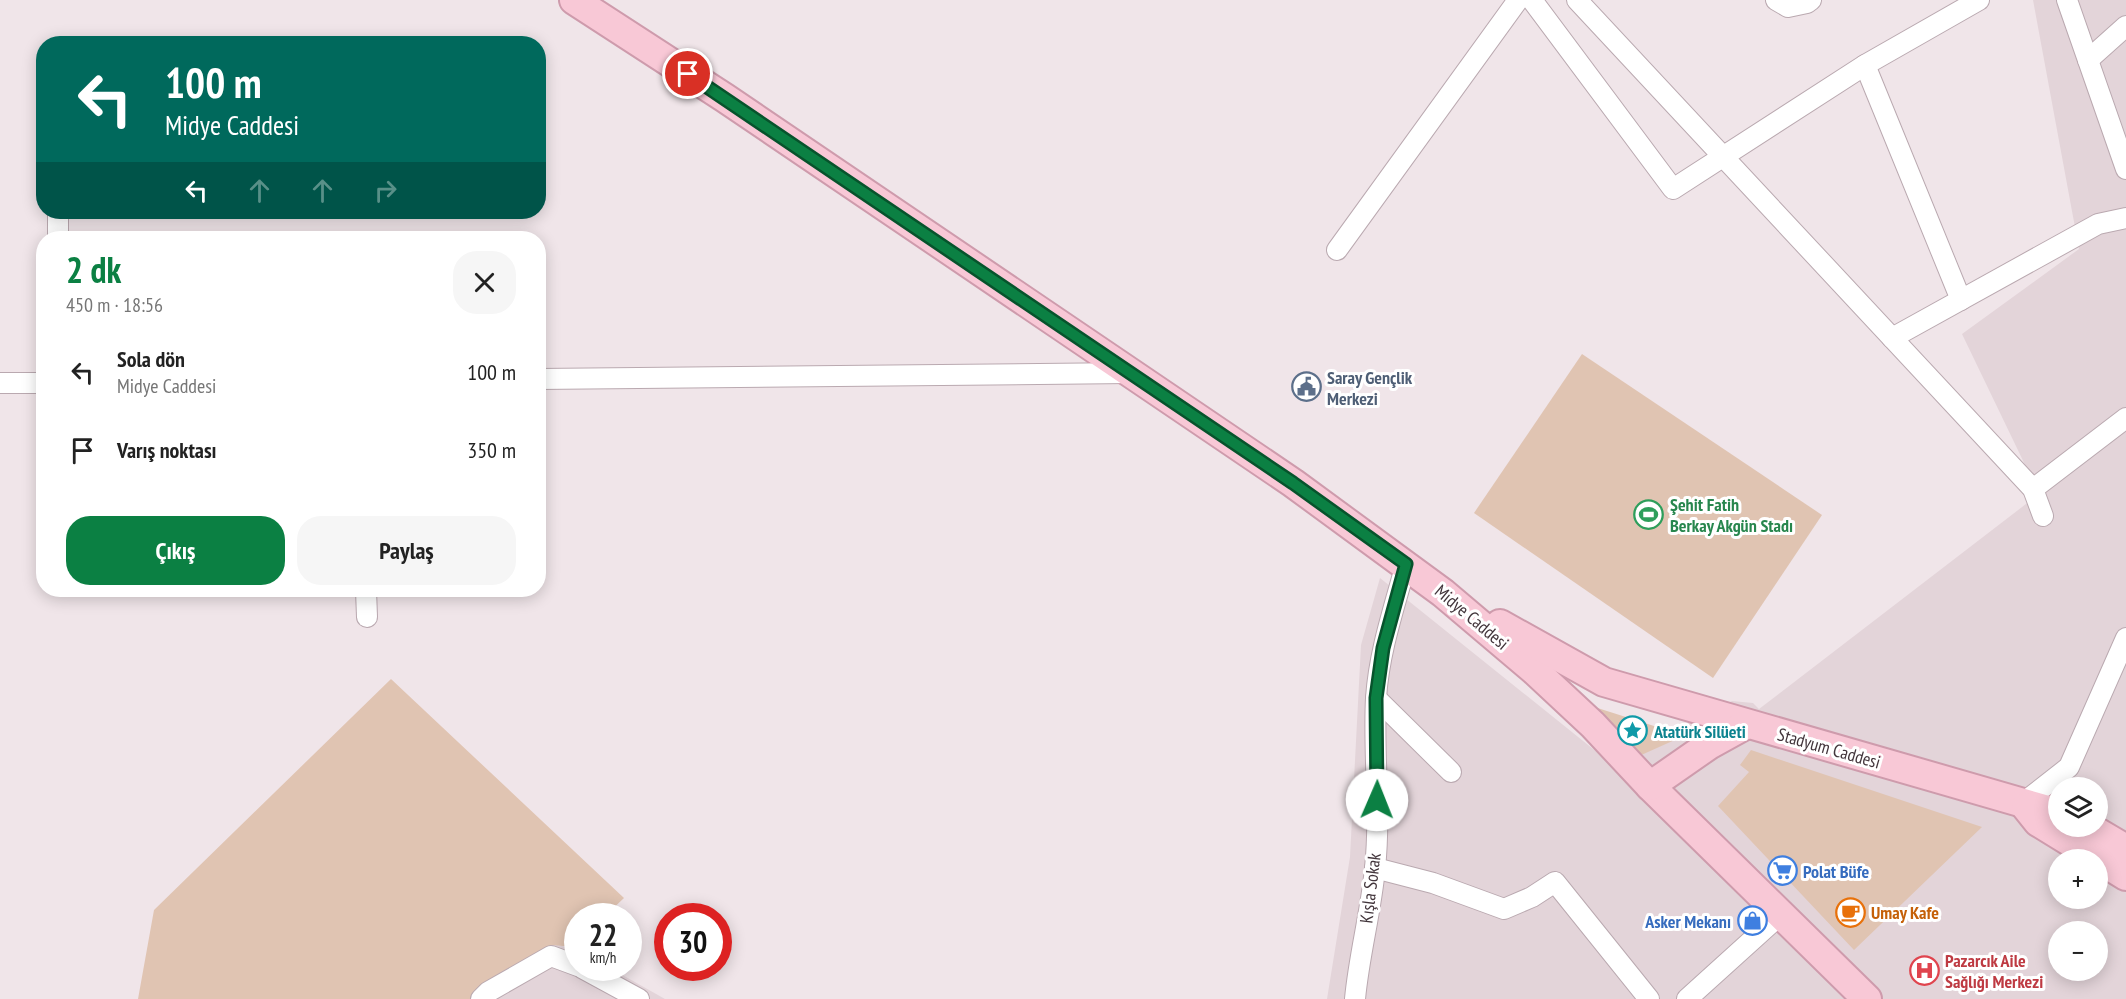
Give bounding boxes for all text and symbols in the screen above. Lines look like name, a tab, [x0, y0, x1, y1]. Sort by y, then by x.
pin	[662, 48, 713, 99]
text: 100 m	[165, 55, 262, 110]
icon: arrive	[671, 57, 704, 90]
icon: left	[66, 60, 144, 138]
text: Midye Caddesi	[165, 108, 299, 142]
icon: left	[180, 174, 213, 207]
icon: ahead	[243, 174, 276, 207]
icon: ahead	[306, 174, 339, 207]
icon: right	[369, 174, 402, 207]
text: 2 dk	[66, 246, 121, 293]
button: close	[453, 251, 516, 314]
text: 450 m · 18:56	[66, 292, 163, 318]
text: Sola dön	[117, 345, 185, 373]
icon: left	[66, 356, 99, 389]
text: 100 m	[467, 358, 516, 386]
place label: Saray Gençlik Merkezi	[1327, 366, 1413, 410]
public building icon: Saray Gençlik Merkezi	[1290, 371, 1322, 403]
text: Midye Caddesi	[117, 373, 216, 399]
icon: arrive	[66, 434, 99, 467]
text: Varış noktası	[117, 436, 217, 464]
text: 350 m	[467, 436, 516, 464]
place label: Şehit Fatih Berkay Akgün Stadı	[1670, 493, 1793, 537]
sports icon: Şehit Fatih Berkay Akgün Stadı	[1633, 498, 1665, 530]
button: Çıkış	[66, 516, 285, 585]
button: Paylaş	[297, 516, 516, 585]
street label: Midye Caddesi	[1430, 579, 1514, 655]
place icon: Atatürk Silüeti	[1617, 715, 1649, 747]
place label: Atatürk Silüeti	[1653, 720, 1746, 743]
street label: Stadyum Caddesi	[1775, 722, 1883, 774]
position arrow	[1345, 768, 1409, 832]
map controls	[2048, 777, 2108, 981]
button: layers	[2048, 777, 2108, 837]
button: +	[2048, 849, 2108, 909]
street label: Kışla Sokak	[1354, 851, 1386, 925]
supermarket icon: Polat Büfe	[1766, 855, 1798, 887]
place label: Polat Büfe	[1803, 860, 1869, 883]
cafe icon: Umay Kafe	[1834, 896, 1866, 928]
place label: Umay Kafe	[1871, 901, 1939, 924]
speed limit sign: 30	[654, 903, 732, 981]
shop icon: Asker Mekanı	[1736, 905, 1768, 937]
place label: Asker Mekanı	[1644, 910, 1731, 933]
text: 22	[589, 915, 617, 954]
button: −	[2048, 921, 2108, 981]
text: km/h	[590, 948, 616, 967]
place label: Pazarcık Aile Sağlığı Merkezi	[1945, 949, 2043, 993]
hospital icon: Pazarcık Aile Sağlığı Merkezi	[1908, 954, 1940, 986]

